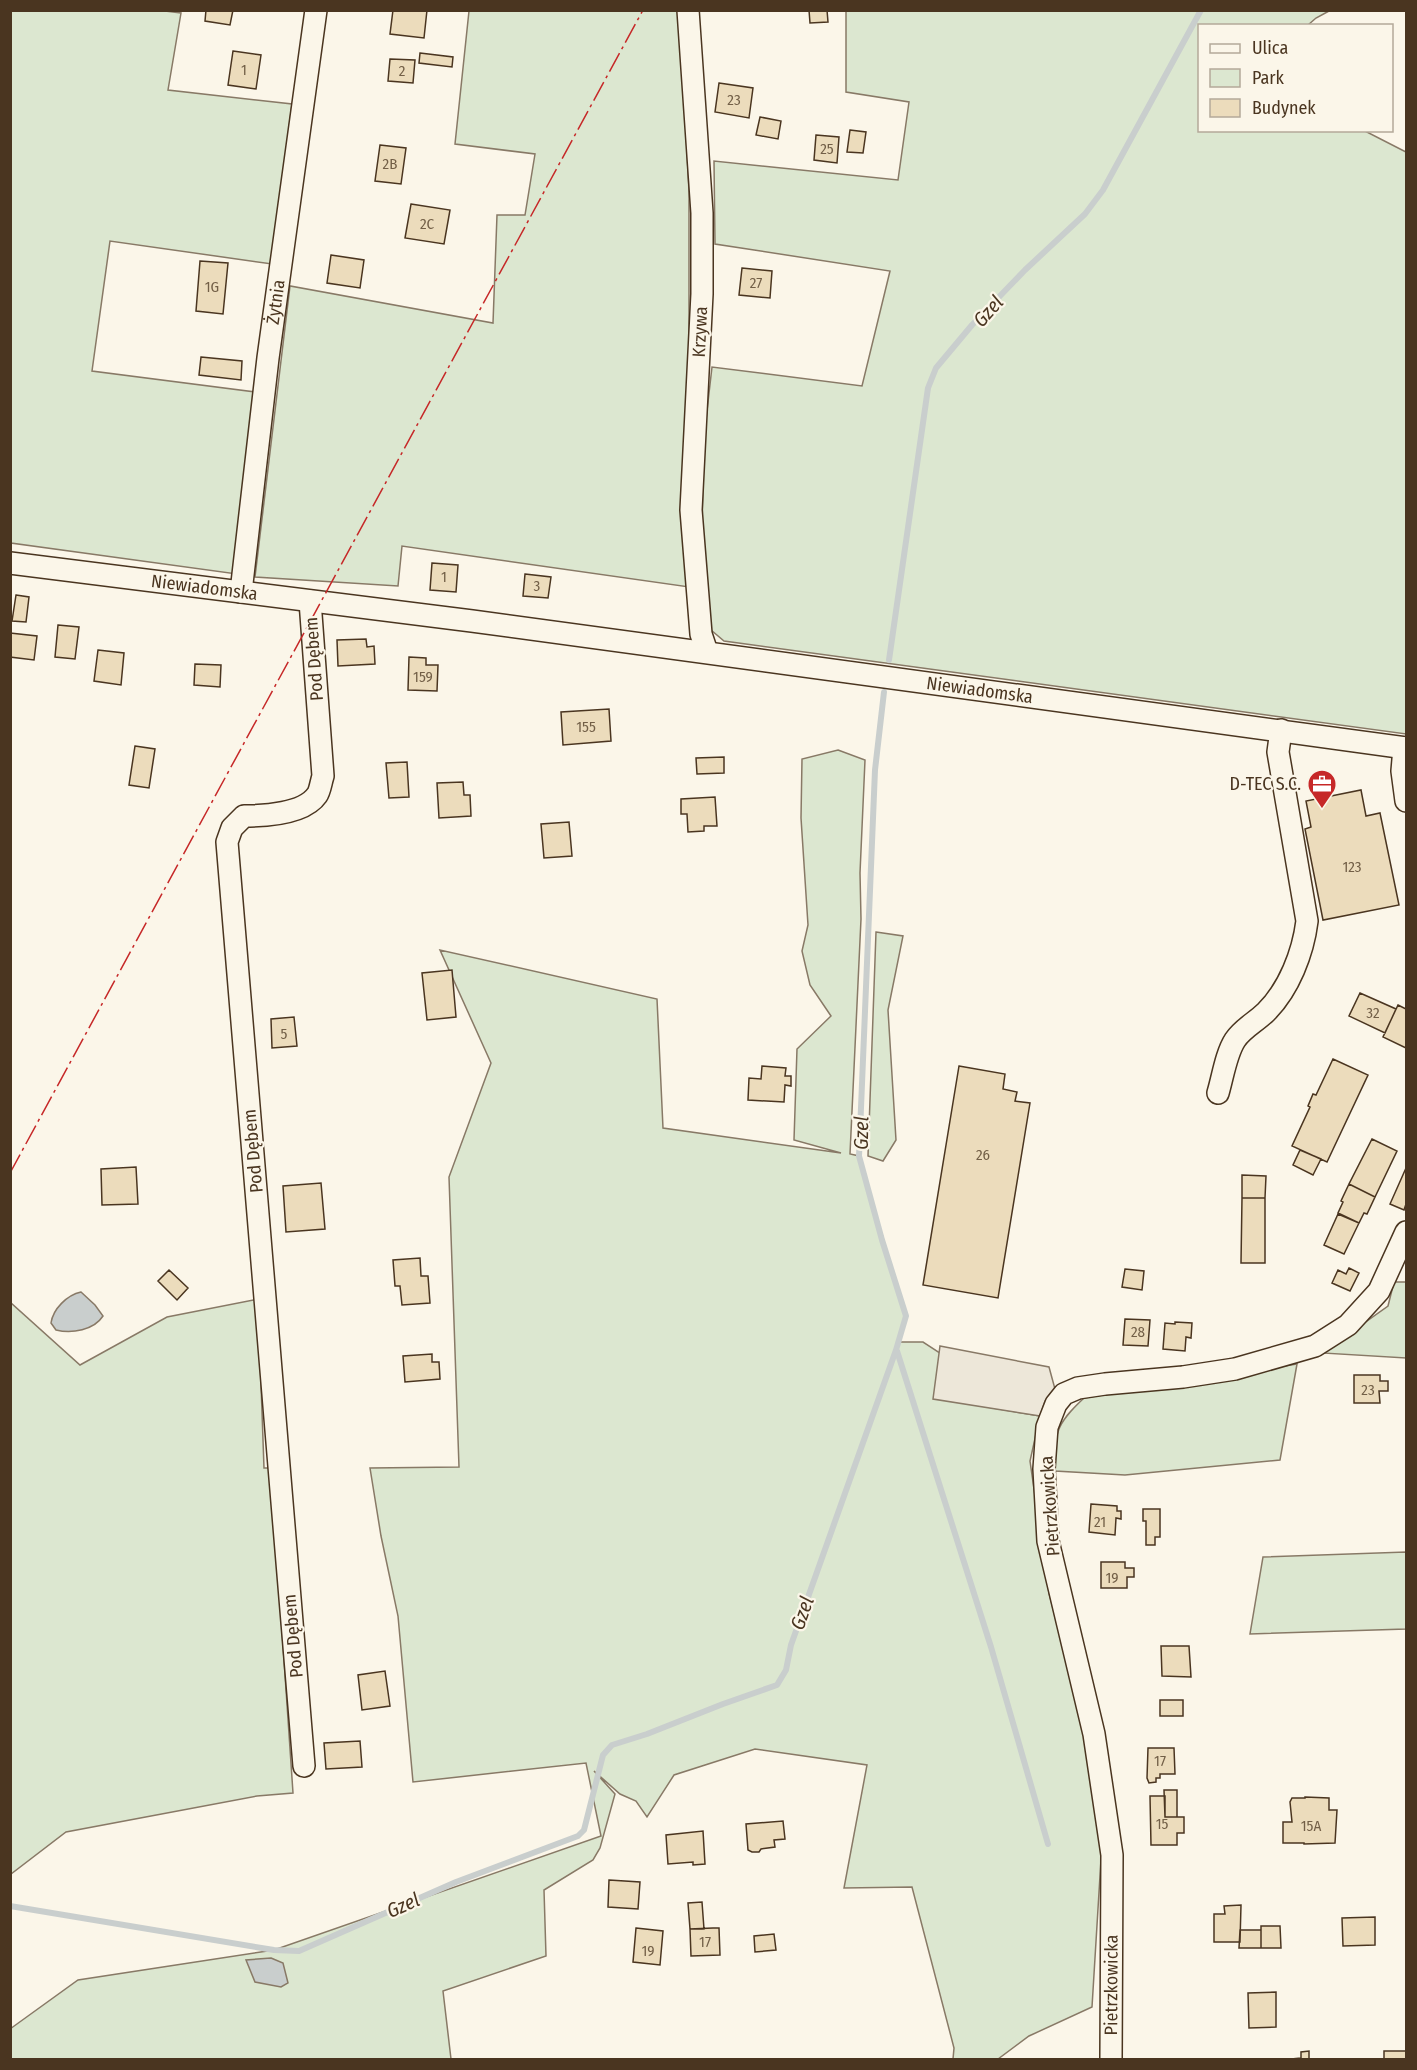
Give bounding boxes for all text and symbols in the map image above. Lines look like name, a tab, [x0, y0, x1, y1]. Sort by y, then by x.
legend	[1198, 24, 1393, 132]
text: Ulica	[1252, 37, 1288, 59]
house number: 1	[241, 61, 247, 79]
house number: 2	[399, 62, 406, 80]
text: Park	[1252, 67, 1285, 89]
house number: 23	[727, 91, 741, 109]
text: Budynek	[1252, 97, 1316, 119]
house number: 25	[820, 140, 834, 158]
house number: 2B	[383, 155, 397, 173]
house number: 2C	[420, 215, 434, 233]
house number: 27	[750, 274, 762, 292]
house number: 1G	[205, 278, 219, 296]
street label: Żytnia	[262, 278, 290, 326]
water label: Gzel	[968, 290, 1008, 332]
street label: Krzywa	[688, 306, 712, 358]
house number: 1	[441, 568, 447, 586]
street label: Niewiadomska	[150, 570, 259, 605]
house number: 3	[534, 577, 541, 595]
street label: Pod Dębem	[300, 616, 328, 702]
house number: 159	[413, 668, 433, 686]
street label: Niewiadomska	[925, 672, 1034, 708]
house number: 155	[576, 718, 596, 736]
office icon: D-TEC S.C.	[1306, 768, 1338, 810]
place label: D-TEC S.C.	[1230, 773, 1301, 795]
house number: 123	[1342, 858, 1362, 876]
house number: 32	[1366, 1004, 1380, 1022]
house number: 5	[281, 1025, 288, 1043]
street label: Pod Dębem	[238, 1108, 268, 1194]
water label: Gzel	[849, 1116, 873, 1150]
house number: 26	[976, 1146, 990, 1164]
house number: 28	[1131, 1323, 1145, 1341]
house number: 23	[1361, 1381, 1375, 1399]
street label: Pietrzkowicka	[1036, 1455, 1064, 1557]
house number: 21	[1094, 1513, 1106, 1531]
house number: 19	[1105, 1569, 1119, 1587]
street label: Pod Dębem	[278, 1593, 308, 1679]
water label: Gzel	[785, 1593, 819, 1633]
house number: 17	[1154, 1752, 1166, 1770]
house number: 15	[1156, 1815, 1168, 1833]
house number: 15A	[1301, 1817, 1321, 1835]
water label: Gzel	[383, 1887, 423, 1923]
house number: 17	[699, 1933, 711, 1951]
street label: Pietrzkowicka	[1100, 1934, 1123, 2035]
house number: 19	[641, 1942, 655, 1960]

